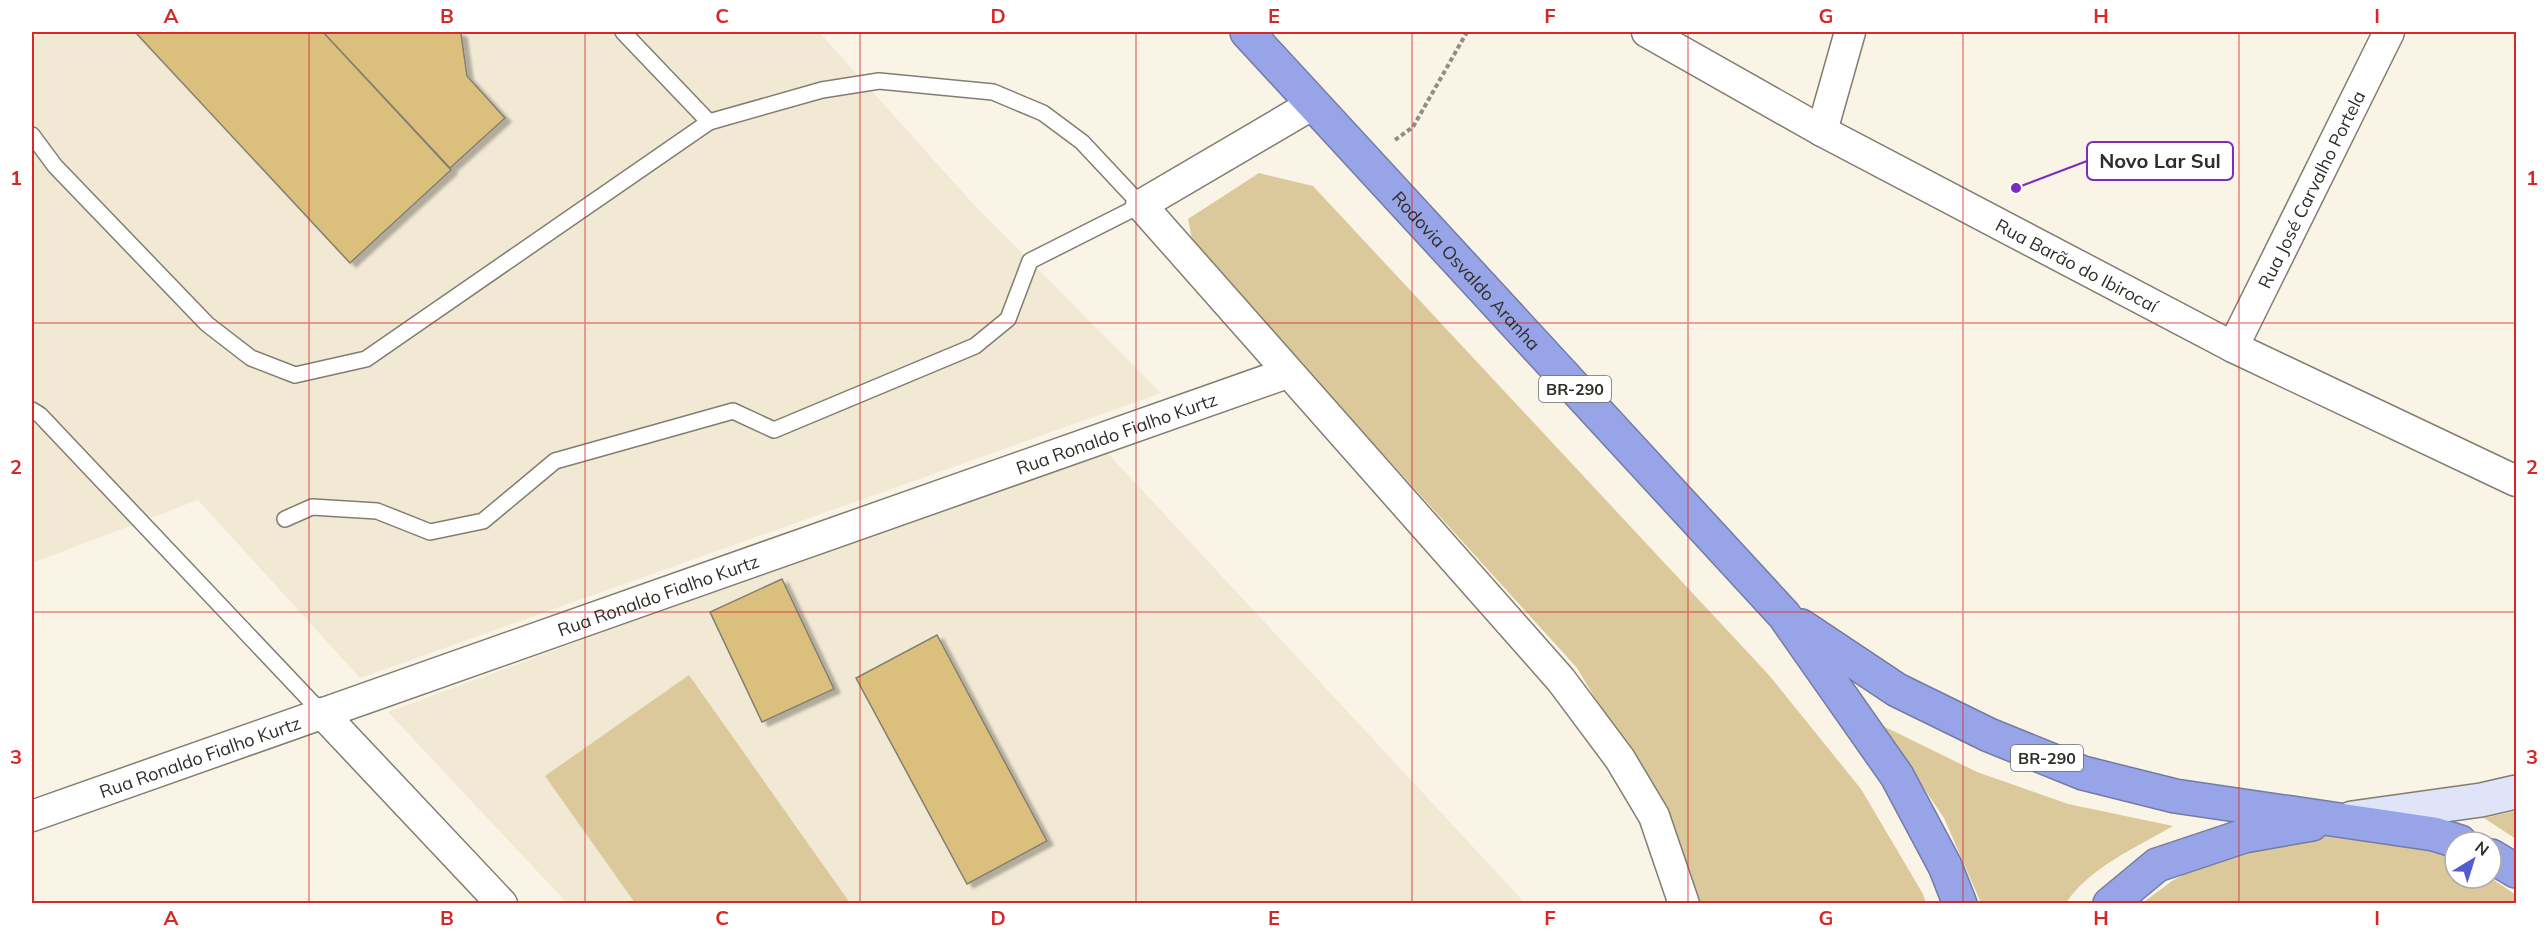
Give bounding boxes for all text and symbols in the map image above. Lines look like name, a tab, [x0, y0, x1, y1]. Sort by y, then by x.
text: A	[164, 3, 179, 28]
text: B	[440, 3, 454, 28]
text: C	[715, 3, 729, 28]
text: D	[990, 3, 1006, 28]
text: E	[1268, 3, 1280, 28]
text: F	[1544, 3, 1556, 28]
text: G	[1819, 3, 1833, 28]
text: H	[2093, 3, 2109, 28]
text: I	[2374, 3, 2380, 28]
street label: Rua José Carvalho Portela	[2252, 87, 2370, 292]
callout: Novo Lar Sul	[2087, 142, 2233, 180]
text: Novo Lar Sul	[2099, 148, 2221, 173]
text: 1	[10, 165, 22, 190]
text: 1	[2526, 165, 2538, 190]
street label: Rodovia Osvaldo Aranha	[1387, 186, 1546, 355]
street label: Rua Barão do Ibirocaí	[1992, 213, 2163, 318]
road number: BR-290	[1539, 376, 1611, 402]
street label: Rua Ronaldo Fialho Kurtz	[1013, 387, 1220, 479]
text: 2	[10, 454, 22, 479]
text: 2	[2526, 454, 2538, 479]
street label: Rua Ronaldo Fialho Kurtz	[554, 549, 762, 641]
street label: Rua Ronaldo Fialho Kurtz	[96, 711, 304, 803]
text: 3	[10, 744, 22, 769]
text: 3	[2526, 744, 2538, 769]
road number: BR-290	[2011, 745, 2083, 771]
north arrow	[2443, 830, 2503, 890]
text: N	[2471, 837, 2493, 860]
text: A	[164, 905, 179, 930]
text: B	[440, 905, 454, 930]
text: C	[715, 905, 729, 930]
text: D	[990, 905, 1006, 930]
text: E	[1268, 905, 1280, 930]
text: F	[1544, 905, 1556, 930]
text: G	[1819, 905, 1833, 930]
text: H	[2093, 905, 2109, 930]
text: I	[2374, 905, 2380, 930]

